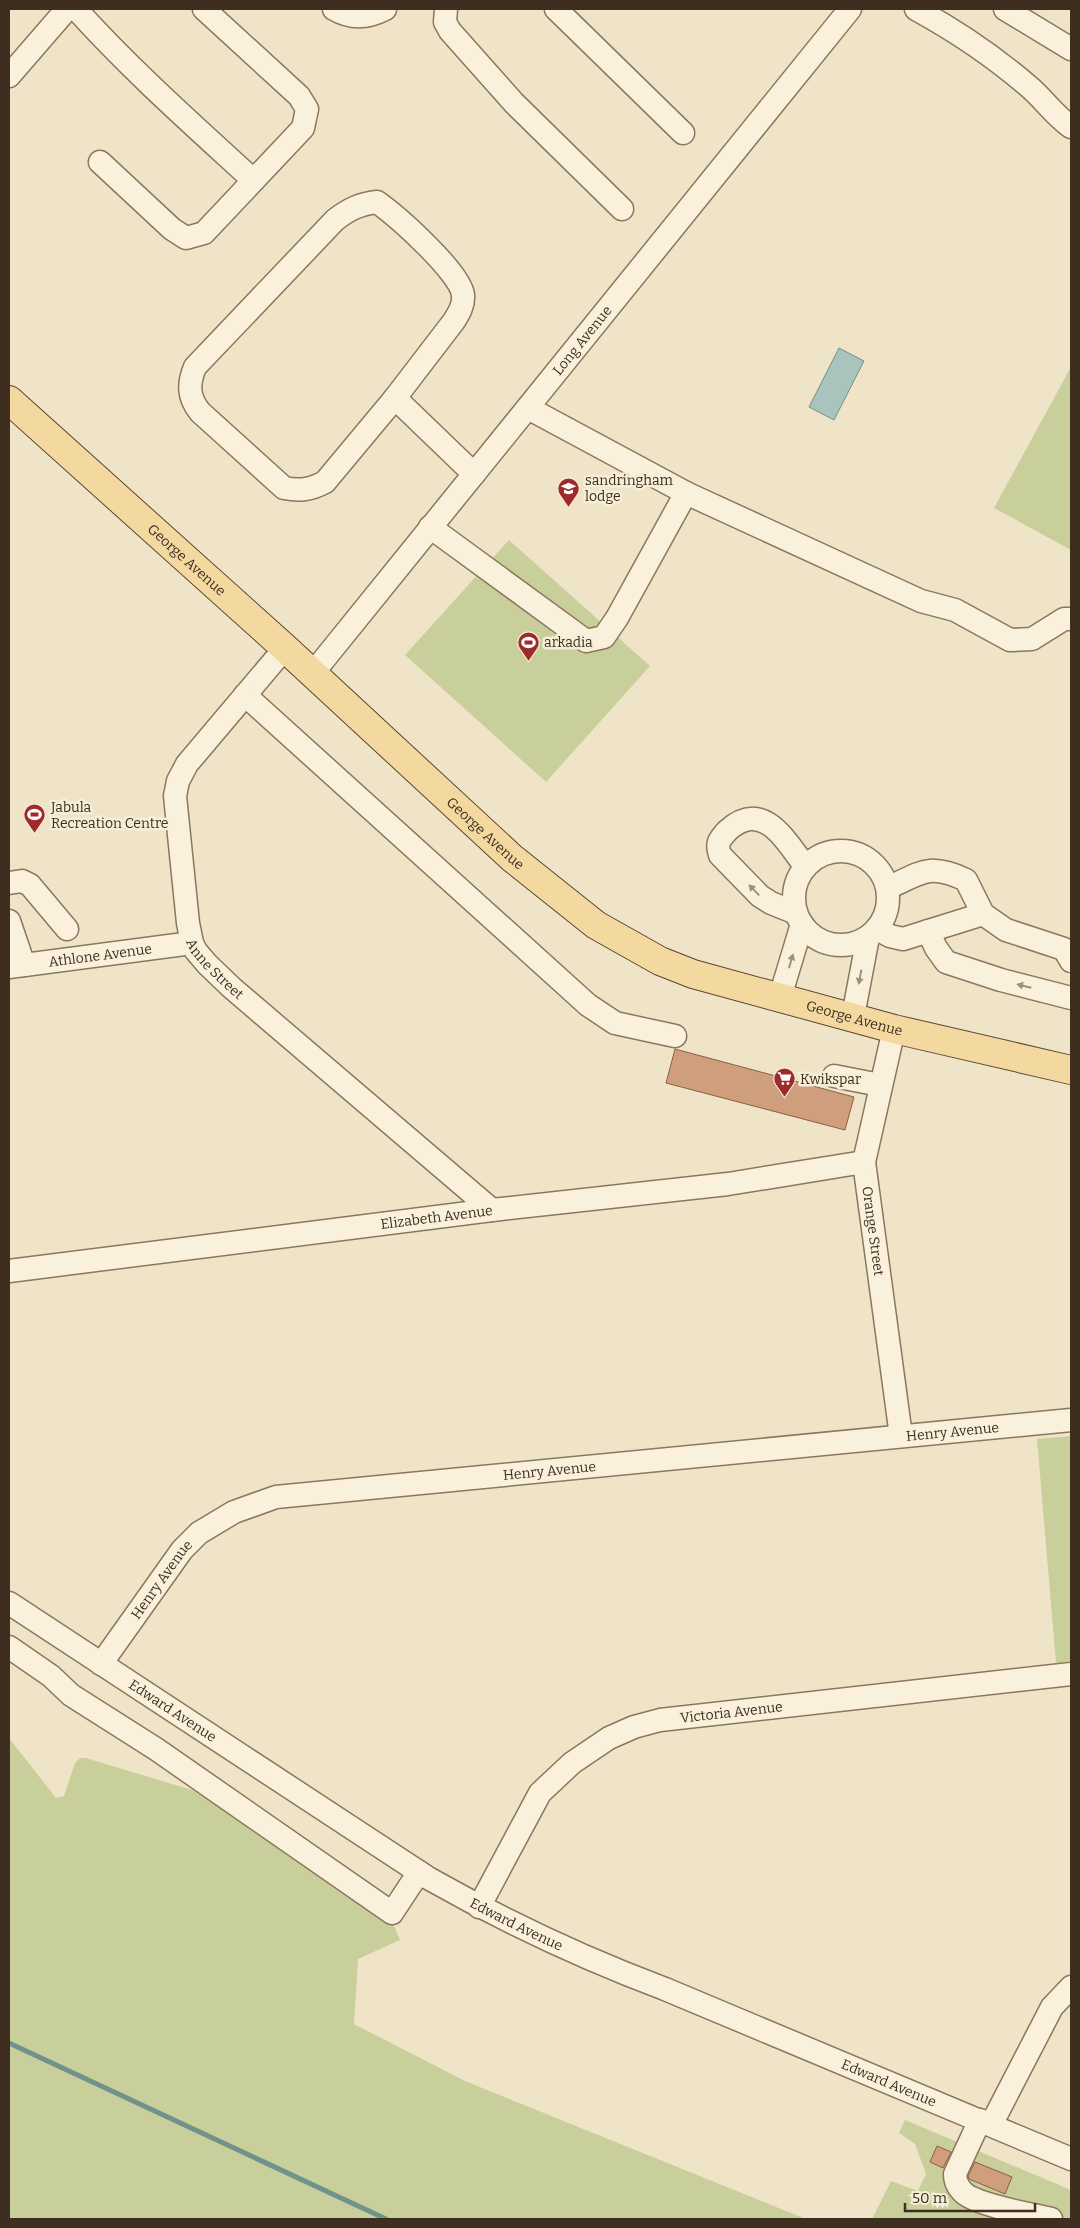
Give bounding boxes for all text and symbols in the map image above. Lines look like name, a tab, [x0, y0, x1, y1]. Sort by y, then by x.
street label: Long Avenue	[549, 302, 615, 378]
place label: sandringham lodge	[585, 472, 674, 505]
school or university icon: sandringham lodge	[557, 476, 581, 507]
street label: George Avenue	[144, 520, 229, 599]
sports icon: arkadia	[516, 630, 540, 661]
place label: arkadia	[544, 634, 593, 651]
street label: George Avenue	[443, 793, 528, 873]
place label: Jabula Recreation Centre	[50, 799, 168, 832]
sports icon: Jabula Recreation Centre	[23, 803, 47, 834]
one-way arrow	[748, 884, 760, 896]
street label: Anne Street	[183, 935, 247, 1003]
street label: Athlone Avenue	[48, 940, 153, 970]
one-way arrow	[787, 953, 795, 968]
one-way arrow	[856, 969, 864, 984]
one-way arrow	[1017, 982, 1032, 990]
street label: George Avenue	[804, 997, 904, 1039]
supermarket icon: Kwikspar	[772, 1067, 796, 1098]
place label: Kwikspar	[800, 1071, 861, 1088]
street label: Orange Street	[859, 1185, 888, 1277]
street label: Elizabeth Avenue	[380, 1201, 494, 1233]
street label: Henry Avenue	[905, 1419, 1000, 1444]
street label: Henry Avenue	[502, 1458, 597, 1483]
street label: Henry Avenue	[127, 1536, 196, 1622]
street label: Edward Avenue	[126, 1676, 220, 1745]
street label: Victoria Avenue	[679, 1698, 784, 1726]
street label: Edward Avenue	[467, 1894, 566, 1954]
street label: Edward Avenue	[839, 2055, 939, 2110]
scale bar	[905, 2180, 1035, 2212]
text: 50 m	[912, 2189, 948, 2207]

